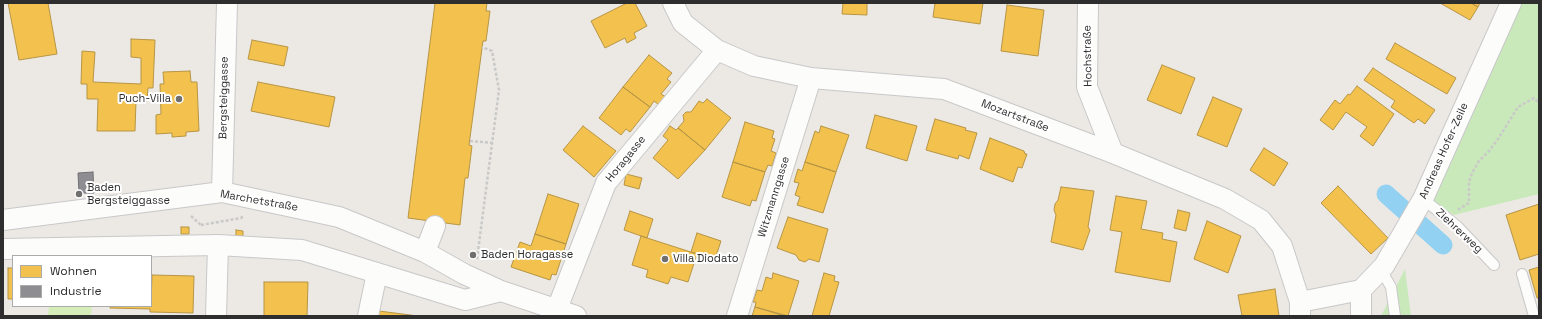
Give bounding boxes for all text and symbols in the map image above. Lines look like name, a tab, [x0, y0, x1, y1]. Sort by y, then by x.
street label: Hochstraße	[1081, 25, 1095, 87]
street label: Bergsteiggasse	[217, 56, 231, 140]
place label: Puch-Villa	[119, 92, 171, 106]
marker: Puch-Villa	[174, 94, 184, 104]
street label: Mozartstraße	[979, 97, 1051, 135]
street label: Andreas Hofer-Zeile	[1417, 101, 1471, 201]
street label: Horagasse	[603, 133, 649, 185]
street label: Witzmanngasse	[755, 155, 793, 239]
place label: Baden Bergsteiggasse	[87, 181, 170, 207]
street label: Marchetstraße	[219, 188, 299, 214]
marker: Baden Bergsteiggasse	[74, 189, 84, 199]
street label: Ziehrerweg	[1433, 206, 1485, 256]
place label: Baden Horagasse	[481, 248, 573, 262]
marker: Baden Horagasse	[468, 250, 478, 260]
place label: Villa Diodato	[673, 252, 739, 266]
marker: Villa Diodato	[660, 254, 670, 264]
legend	[12, 255, 152, 307]
text: Wohnen	[50, 263, 97, 279]
text: Industrie	[50, 283, 102, 299]

